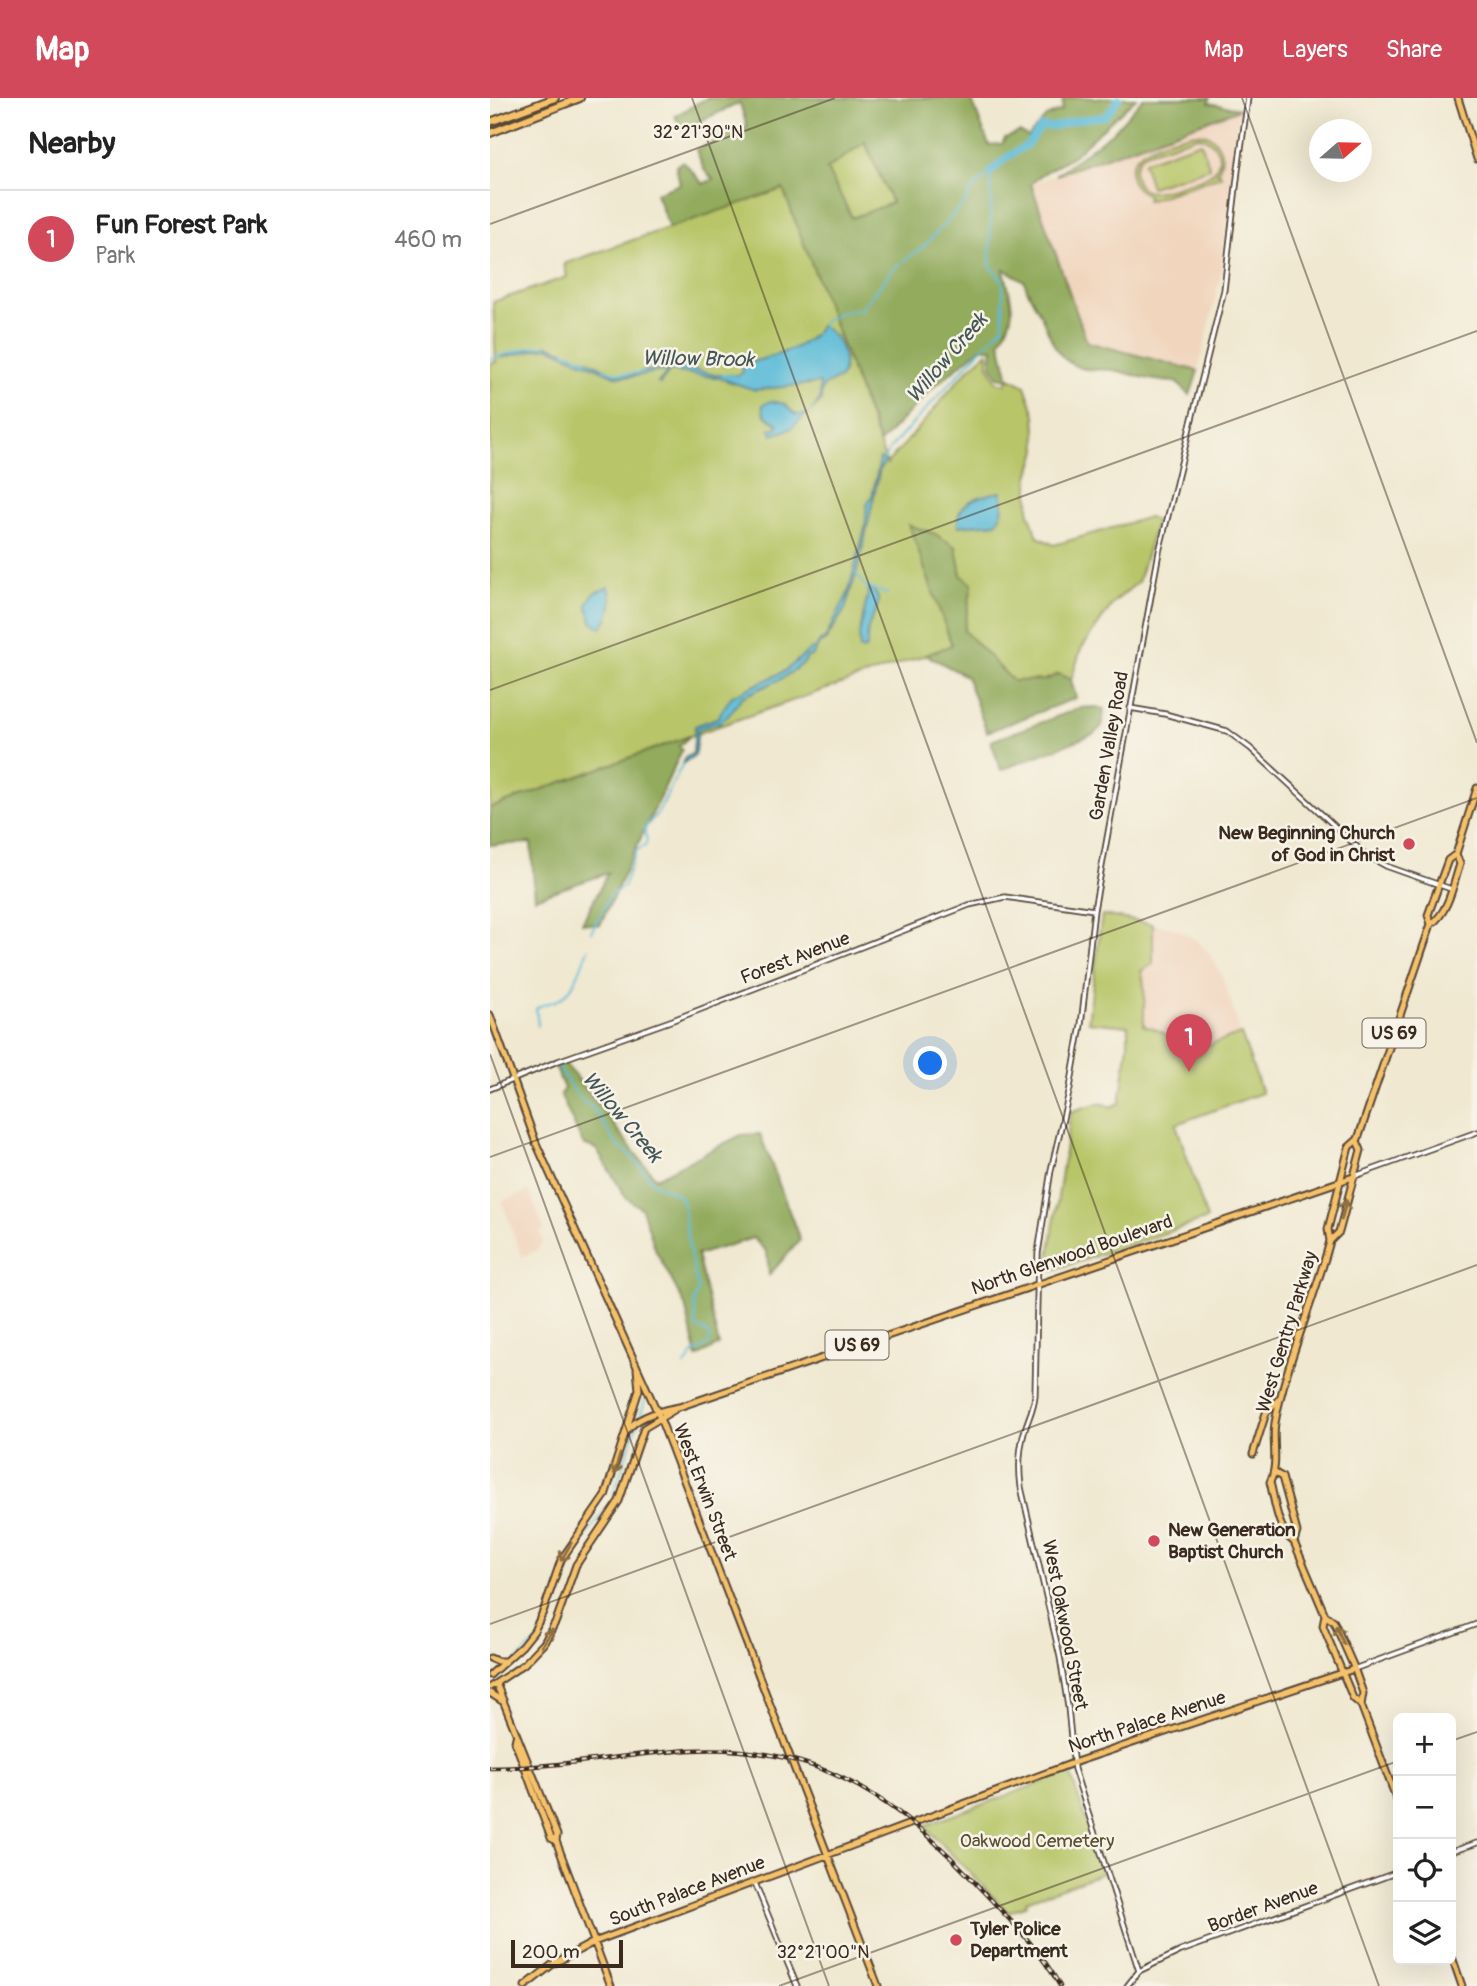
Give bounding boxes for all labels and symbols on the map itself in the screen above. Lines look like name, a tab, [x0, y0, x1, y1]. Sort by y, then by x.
north arrow	[1309, 119, 1372, 182]
text: 32°21'30"N	[653, 121, 743, 144]
water label: Willow Creek	[900, 306, 995, 409]
water label: Willow Brook	[642, 345, 756, 374]
street label: Garden Valley Road	[1084, 669, 1134, 823]
place label: New Beginning Church of God in Christ	[1218, 821, 1396, 867]
marker: New Beginning Church of God in Christ	[1401, 836, 1417, 852]
street label: Forest Avenue	[737, 926, 854, 990]
pin: 1	[1166, 1014, 1212, 1072]
road number: US 69	[1362, 1018, 1426, 1048]
your location	[913, 1046, 947, 1080]
water label: Willow Creek	[576, 1066, 669, 1170]
one-way arrow	[1338, 1199, 1351, 1222]
street label: North Glenwood Boulevard	[968, 1209, 1176, 1301]
street label: West Gentry Parkway	[1251, 1248, 1323, 1416]
road number: US 69	[826, 1330, 888, 1360]
street label: West Erwin Street	[668, 1420, 742, 1564]
one-way arrow	[610, 1452, 622, 1474]
place label: New Generation Baptist Church	[1168, 1518, 1296, 1564]
marker: New Generation Baptist Church	[1146, 1533, 1162, 1549]
street label: West Oakwood Street	[1037, 1538, 1093, 1712]
one-way arrow	[559, 1541, 572, 1562]
one-way arrow	[1332, 1625, 1345, 1646]
one-way arrow	[539, 1629, 554, 1648]
street label: North Palace Avenue	[1065, 1685, 1229, 1759]
park label: Oakwood Cemetery	[960, 1829, 1114, 1853]
street label: South Palace Avenue	[606, 1850, 769, 1932]
street label: Border Avenue	[1205, 1876, 1322, 1938]
place label: Tyler Police Department	[969, 1917, 1069, 1963]
marker: Tyler Police Department	[948, 1932, 964, 1948]
scale bar	[511, 1937, 623, 1969]
text: 32°21'00"N	[777, 1941, 869, 1964]

